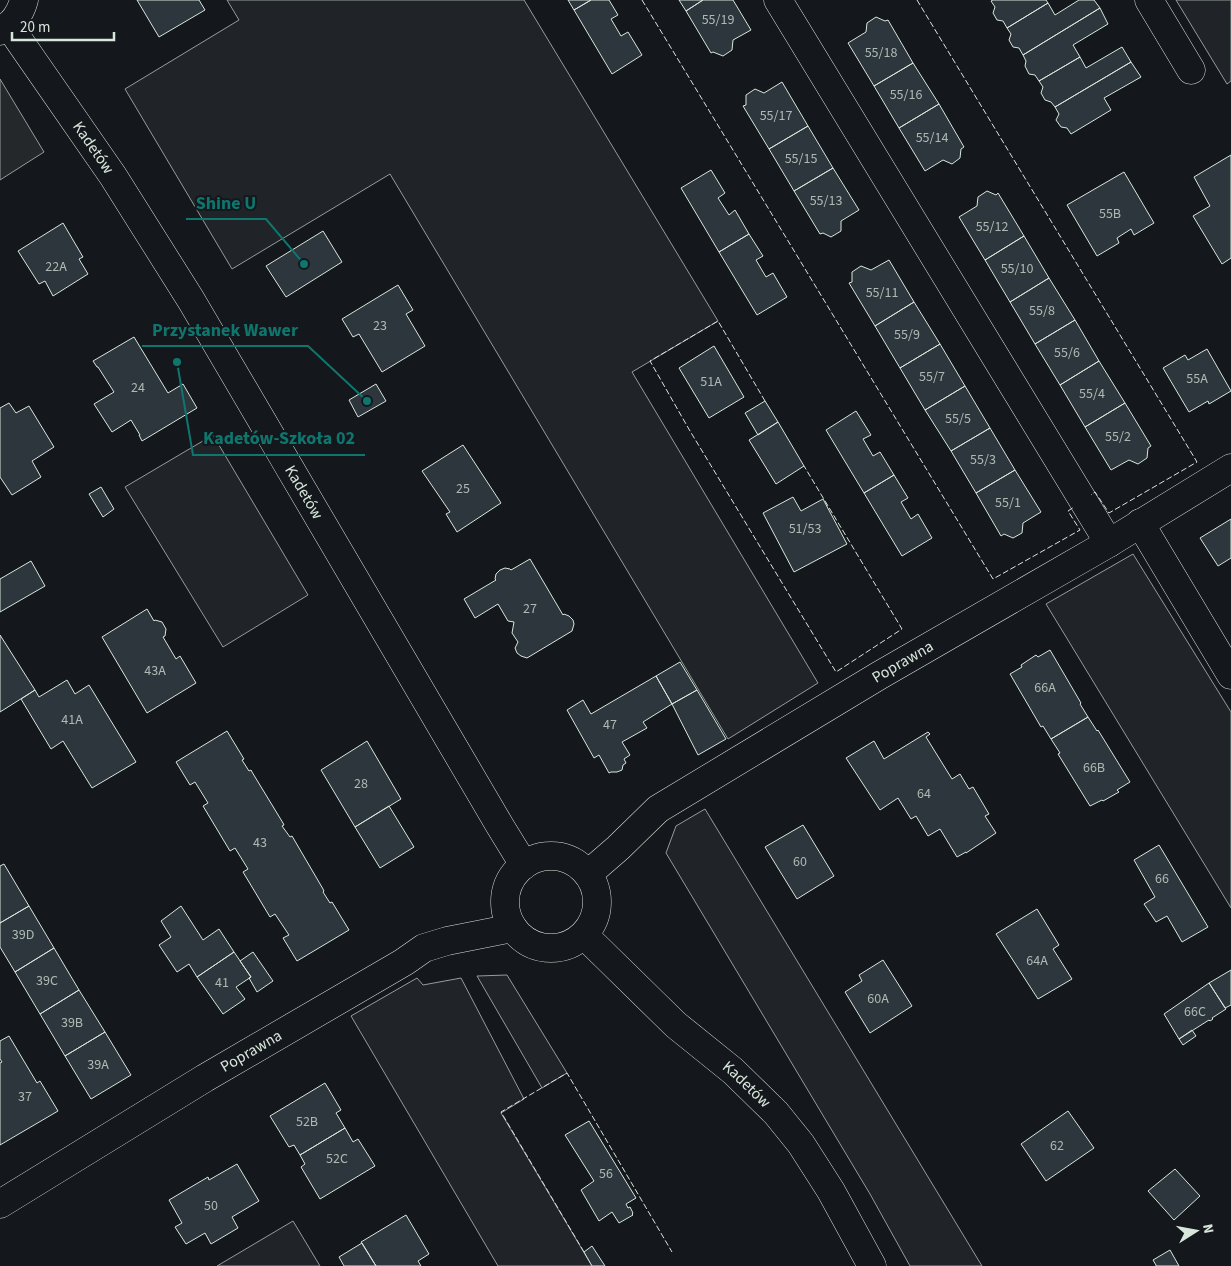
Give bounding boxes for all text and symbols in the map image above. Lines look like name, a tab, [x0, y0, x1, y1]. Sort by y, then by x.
scale bar	[12, 10, 115, 42]
house number: 55/19	[702, 10, 734, 30]
text: 20 m	[20, 17, 50, 38]
house number: 55/18	[865, 43, 897, 63]
house number: 55/16	[890, 85, 922, 105]
house number: 55/17	[760, 106, 792, 126]
street label: Kadetów	[67, 117, 120, 179]
house number: 55/14	[916, 128, 948, 148]
house number: 55/15	[785, 149, 817, 169]
callout: Shine U	[186, 186, 266, 219]
text: Shine U	[196, 191, 256, 216]
house number: 55/13	[810, 191, 842, 211]
house number: 55B	[1099, 204, 1121, 224]
house number: 55/12	[976, 217, 1008, 237]
house number: 22A	[45, 257, 67, 277]
house number: 55/10	[1001, 259, 1033, 279]
house number: 55/11	[866, 283, 898, 303]
house number: 55/8	[1029, 301, 1055, 321]
callout: Przystanek Wawer	[142, 313, 308, 346]
house number: 23	[373, 316, 387, 336]
text: Przystanek Wawer	[152, 318, 299, 343]
house number: 55/9	[894, 325, 920, 345]
house number: 55/6	[1054, 343, 1080, 363]
house number: 55/7	[919, 367, 945, 387]
house number: 55A	[1186, 369, 1208, 389]
house number: 51A	[700, 372, 722, 392]
house number: 24	[131, 378, 145, 398]
house number: 55/4	[1079, 384, 1105, 404]
house number: 55/5	[945, 409, 971, 429]
callout: Kadetów-Szkoła 02	[193, 422, 365, 455]
text: Kadetów-Szkoła 02	[203, 426, 355, 451]
house number: 55/2	[1105, 427, 1131, 447]
house number: 55/3	[970, 450, 996, 470]
street label: Kadetów	[279, 461, 329, 524]
house number: 25	[456, 479, 470, 499]
house number: 55/1	[995, 493, 1021, 513]
house number: 51/53	[789, 519, 821, 539]
house number: 27	[523, 599, 537, 619]
street label: Poprawna	[868, 635, 938, 688]
house number: 43A	[144, 661, 166, 681]
house number: 66A	[1034, 678, 1056, 698]
house number: 41A	[61, 710, 83, 730]
house number: 47	[603, 715, 617, 735]
house number: 66B	[1083, 758, 1105, 778]
house number: 28	[354, 774, 368, 794]
house number: 64	[917, 784, 931, 804]
house number: 43	[253, 833, 267, 853]
house number: 60	[793, 852, 807, 872]
house number: 66	[1155, 869, 1169, 889]
house number: 39D	[12, 925, 34, 945]
house number: 64A	[1026, 951, 1048, 971]
house number: 39C	[36, 971, 58, 991]
house number: 41	[215, 973, 229, 993]
house number: 60A	[867, 989, 889, 1009]
house number: 66C	[1184, 1002, 1206, 1022]
house number: 39B	[61, 1013, 83, 1033]
street label: Poprawna	[216, 1025, 286, 1078]
house number: 39A	[87, 1055, 109, 1075]
street label: Kadetów	[718, 1056, 776, 1113]
house number: 37	[18, 1087, 32, 1107]
house number: 52B	[296, 1112, 318, 1132]
house number: 62	[1050, 1136, 1064, 1156]
house number: 52C	[326, 1149, 348, 1169]
house number: 56	[599, 1164, 613, 1184]
house number: 50	[204, 1196, 218, 1216]
north arrow	[1171, 1206, 1221, 1256]
text: N	[1197, 1222, 1218, 1235]

